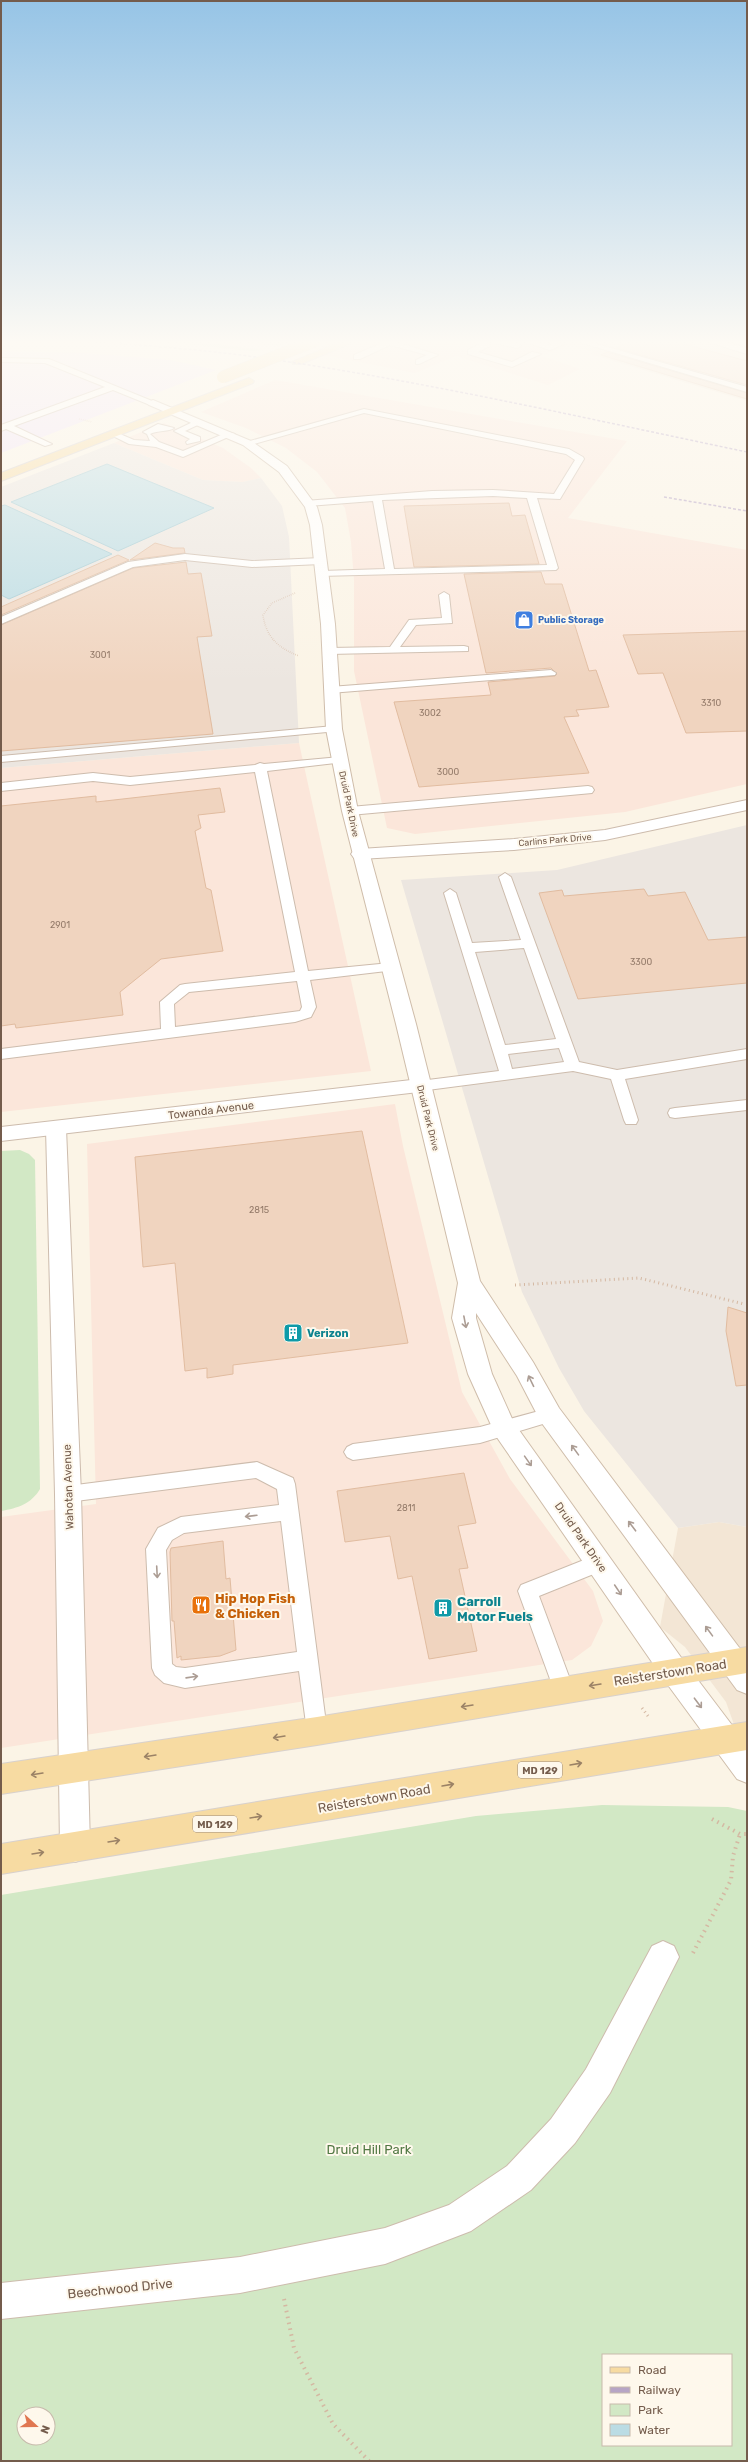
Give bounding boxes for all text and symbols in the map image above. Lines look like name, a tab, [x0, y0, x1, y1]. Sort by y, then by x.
shop icon: Public Storage	[513, 609, 535, 631]
place label: Public Storage	[538, 615, 605, 626]
house number: 3001	[90, 650, 110, 660]
house number: 3310	[701, 698, 721, 708]
house number: 3002	[419, 708, 441, 718]
house number: 3000	[437, 767, 460, 777]
street label: Druid Park Drive	[337, 770, 361, 838]
street label: Carlins Park Drive	[518, 832, 592, 848]
house number: 2901	[50, 920, 70, 930]
house number: 3300	[630, 957, 652, 967]
street label: Druid Park Drive	[415, 1084, 441, 1152]
street label: Towanda Avenue	[167, 1099, 255, 1122]
house number: 2815	[249, 1205, 269, 1215]
one-way arrow	[462, 1315, 470, 1328]
building icon: Verizon	[282, 1322, 304, 1344]
place label: Verizon	[307, 1327, 349, 1340]
one-way arrow	[527, 1375, 534, 1387]
street label: Wahotan Avenue	[61, 1444, 76, 1530]
one-way arrow	[571, 1444, 580, 1455]
one-way arrow	[523, 1455, 532, 1466]
street label: Druid Park Drive	[552, 1500, 609, 1575]
house number: 2811	[397, 1503, 415, 1513]
one-way arrow	[245, 1513, 258, 1520]
one-way arrow	[628, 1521, 636, 1532]
one-way arrow	[153, 1565, 161, 1578]
one-way arrow	[614, 1584, 622, 1595]
place label: Hip Hop Fish & Chicken	[215, 1591, 295, 1621]
restaurant icon: Hip Hop Fish & Chicken	[190, 1594, 212, 1616]
place label: Carroll Motor Fuels	[457, 1594, 533, 1624]
building icon: Carroll Motor Fuels	[432, 1597, 454, 1619]
one-way arrow	[705, 1625, 714, 1636]
street label: Reisterstown Road	[613, 1656, 728, 1689]
one-way arrow	[185, 1673, 198, 1681]
one-way arrow	[589, 1681, 602, 1689]
one-way arrow	[694, 1697, 702, 1708]
one-way arrow	[461, 1702, 474, 1710]
one-way arrow	[273, 1733, 286, 1741]
one-way arrow	[144, 1752, 157, 1760]
one-way arrow	[569, 1759, 582, 1767]
road number: MD 129	[518, 1762, 562, 1778]
one-way arrow	[31, 1770, 44, 1778]
street label: Reisterstown Road	[317, 1781, 432, 1816]
one-way arrow	[441, 1781, 454, 1789]
one-way arrow	[249, 1813, 262, 1821]
road number: MD 129	[193, 1816, 237, 1832]
one-way arrow	[107, 1837, 120, 1845]
one-way arrow	[31, 1849, 44, 1857]
park label: Druid Hill Park	[327, 2142, 412, 2157]
street label: Beechwood Drive	[67, 2276, 173, 2301]
legend	[602, 2354, 732, 2446]
text: Road	[638, 2363, 666, 2377]
text: Railway	[638, 2383, 681, 2397]
text: Park	[638, 2403, 664, 2417]
north arrow	[16, 2406, 56, 2446]
text: N	[37, 2423, 52, 2436]
text: Water	[638, 2423, 670, 2437]

